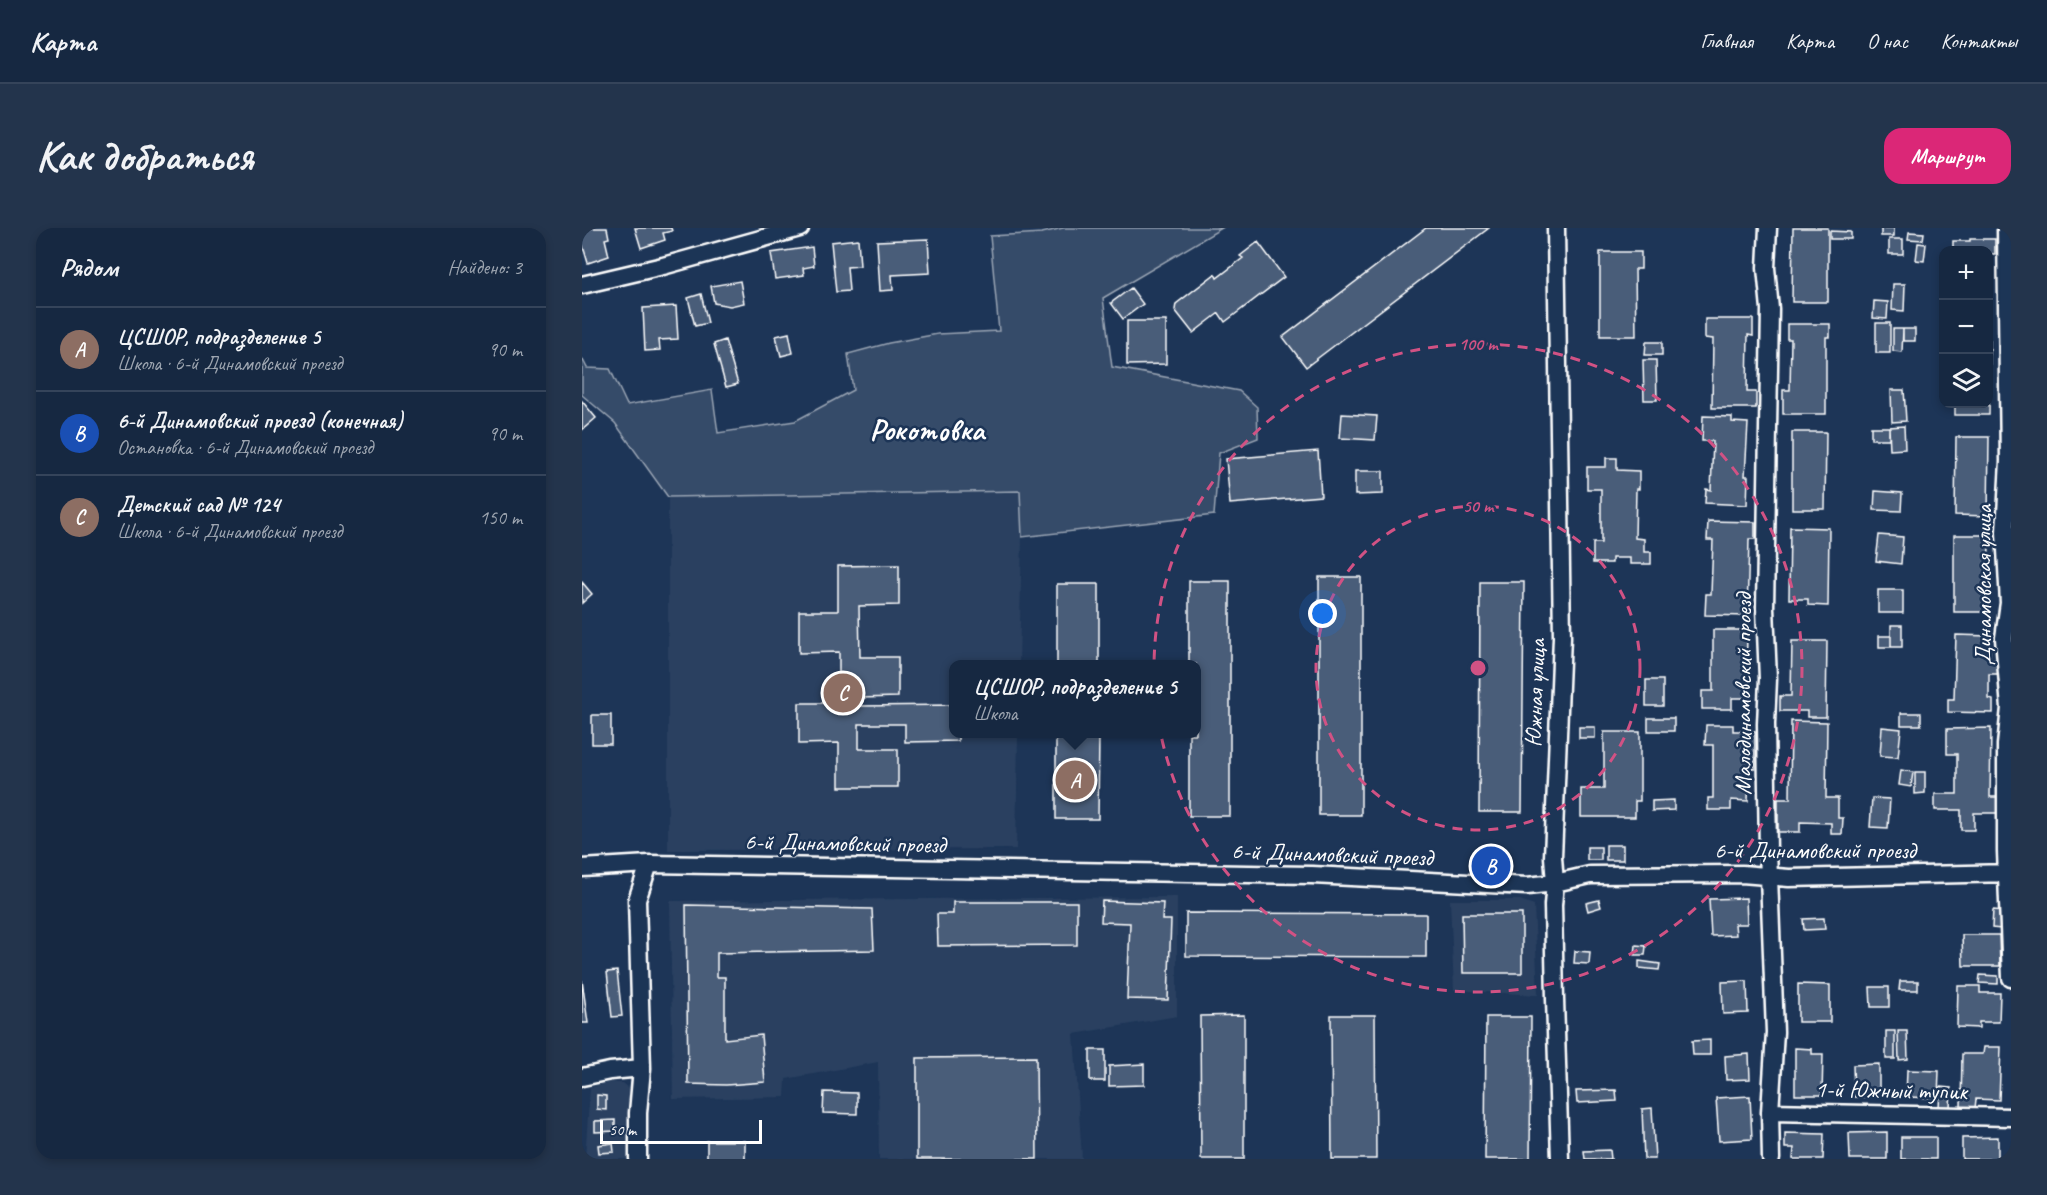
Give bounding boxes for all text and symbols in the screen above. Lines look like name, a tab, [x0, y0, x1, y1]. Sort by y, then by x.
text: Карта	[30, 24, 97, 59]
text: Главная	[1700, 28, 1753, 54]
text: Карта	[1786, 28, 1834, 54]
text: О нас	[1867, 28, 1908, 54]
text: Контакты	[1941, 28, 2017, 54]
button: Маршрут	[1884, 128, 2011, 184]
text: Как добраться	[36, 130, 253, 183]
map controls	[1939, 246, 1993, 408]
button: +	[1939, 246, 1993, 300]
text: Рядом	[60, 251, 118, 284]
text: Найдено: 3	[447, 255, 522, 280]
button: −	[1939, 300, 1993, 354]
text: ЦСШОР, подразделение 5	[117, 323, 320, 351]
text: 100 m	[1459, 333, 1499, 355]
text: A	[74, 337, 85, 362]
text: 90 m	[488, 337, 522, 362]
text: Школа · 6-й Динамовский проезд	[117, 351, 342, 376]
button: layers	[1939, 354, 1993, 408]
text: 6-й Динамовский проезд (конечная)	[117, 407, 403, 435]
district label: Рокотовка	[870, 411, 987, 449]
text: B	[74, 421, 85, 446]
text: 90 m	[488, 421, 522, 446]
text: Остановка · 6-й Динамовский проезд	[117, 435, 373, 460]
text: Детский сад № 124	[117, 491, 280, 519]
text: 50 m	[1463, 495, 1495, 517]
street label: Динамовская улица	[1968, 503, 1998, 665]
text: C	[75, 505, 84, 530]
text: 150 m	[479, 505, 522, 530]
text: Школа · 6-й Динамовский проезд	[117, 519, 342, 544]
street label: Малодинамовский проезд	[1728, 591, 1758, 795]
your location	[1308, 599, 1337, 628]
street label: Южная улица	[1518, 637, 1552, 747]
centre of rings	[1468, 658, 1488, 678]
popup	[949, 660, 1201, 738]
pin: C	[824, 670, 862, 716]
text: ЦСШОР, подразделение 5	[973, 673, 1177, 701]
text: Школа	[973, 701, 1017, 726]
pin: A	[1056, 758, 1094, 802]
street label: 6-й Динамовский проезд	[744, 826, 948, 860]
street label: 6-й Динамовский проезд	[1231, 835, 1436, 873]
street label: 6-й Динамовский проезд	[1714, 835, 1918, 865]
pin: B	[1472, 844, 1510, 888]
street label: 1-й Южный тупик	[1815, 1074, 1970, 1106]
scale bar	[600, 1117, 762, 1144]
text: 50 m	[609, 1120, 636, 1140]

